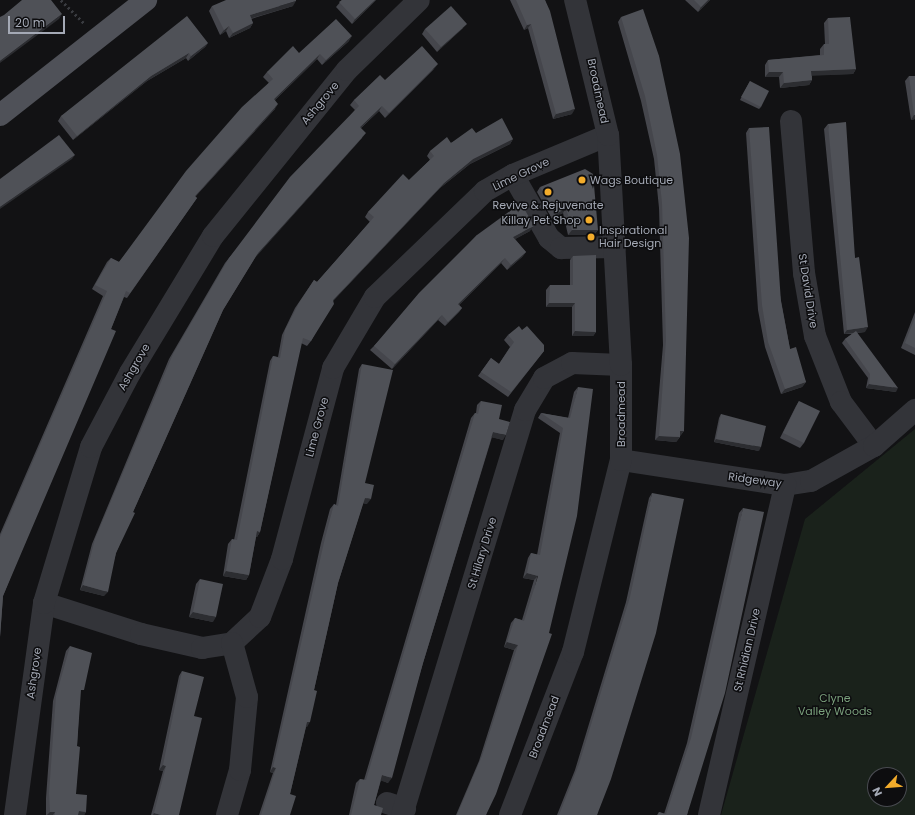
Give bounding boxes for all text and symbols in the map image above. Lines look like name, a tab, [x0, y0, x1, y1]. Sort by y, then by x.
scale bar	[10, 8, 67, 34]
text: 20 m	[15, 14, 45, 31]
street label: Broadmead	[585, 57, 611, 125]
street label: Ashgrove	[298, 79, 342, 127]
street label: Lime Grove	[491, 155, 551, 193]
place label: Wags Boutique	[590, 173, 673, 187]
marker: Wags Boutique	[577, 175, 587, 185]
marker: Revive & Rejuvenate	[543, 187, 553, 197]
place label: Revive & Rejuvenate	[493, 198, 603, 212]
place label: Killay Pet Shop	[502, 213, 581, 227]
marker: Killay Pet Shop	[584, 215, 594, 225]
place label: Inspirational Hair Design	[599, 224, 667, 250]
marker: Inspirational Hair Design	[586, 232, 596, 242]
street label: St David Drive	[796, 253, 820, 329]
street label: Ashgrove	[115, 341, 153, 393]
street label: Broadmead	[614, 381, 628, 447]
street label: Lime Grove	[303, 396, 331, 458]
street label: Ridgeway	[727, 470, 783, 490]
street label: St Hilary Drive	[465, 515, 499, 591]
street label: St Rhidian Drive	[731, 607, 763, 693]
street label: Ashgrove	[24, 646, 44, 700]
park label: Clyne Valley Woods	[798, 692, 872, 718]
street label: Broadmead	[526, 694, 562, 760]
north arrow	[867, 767, 907, 807]
text: N	[868, 785, 886, 799]

